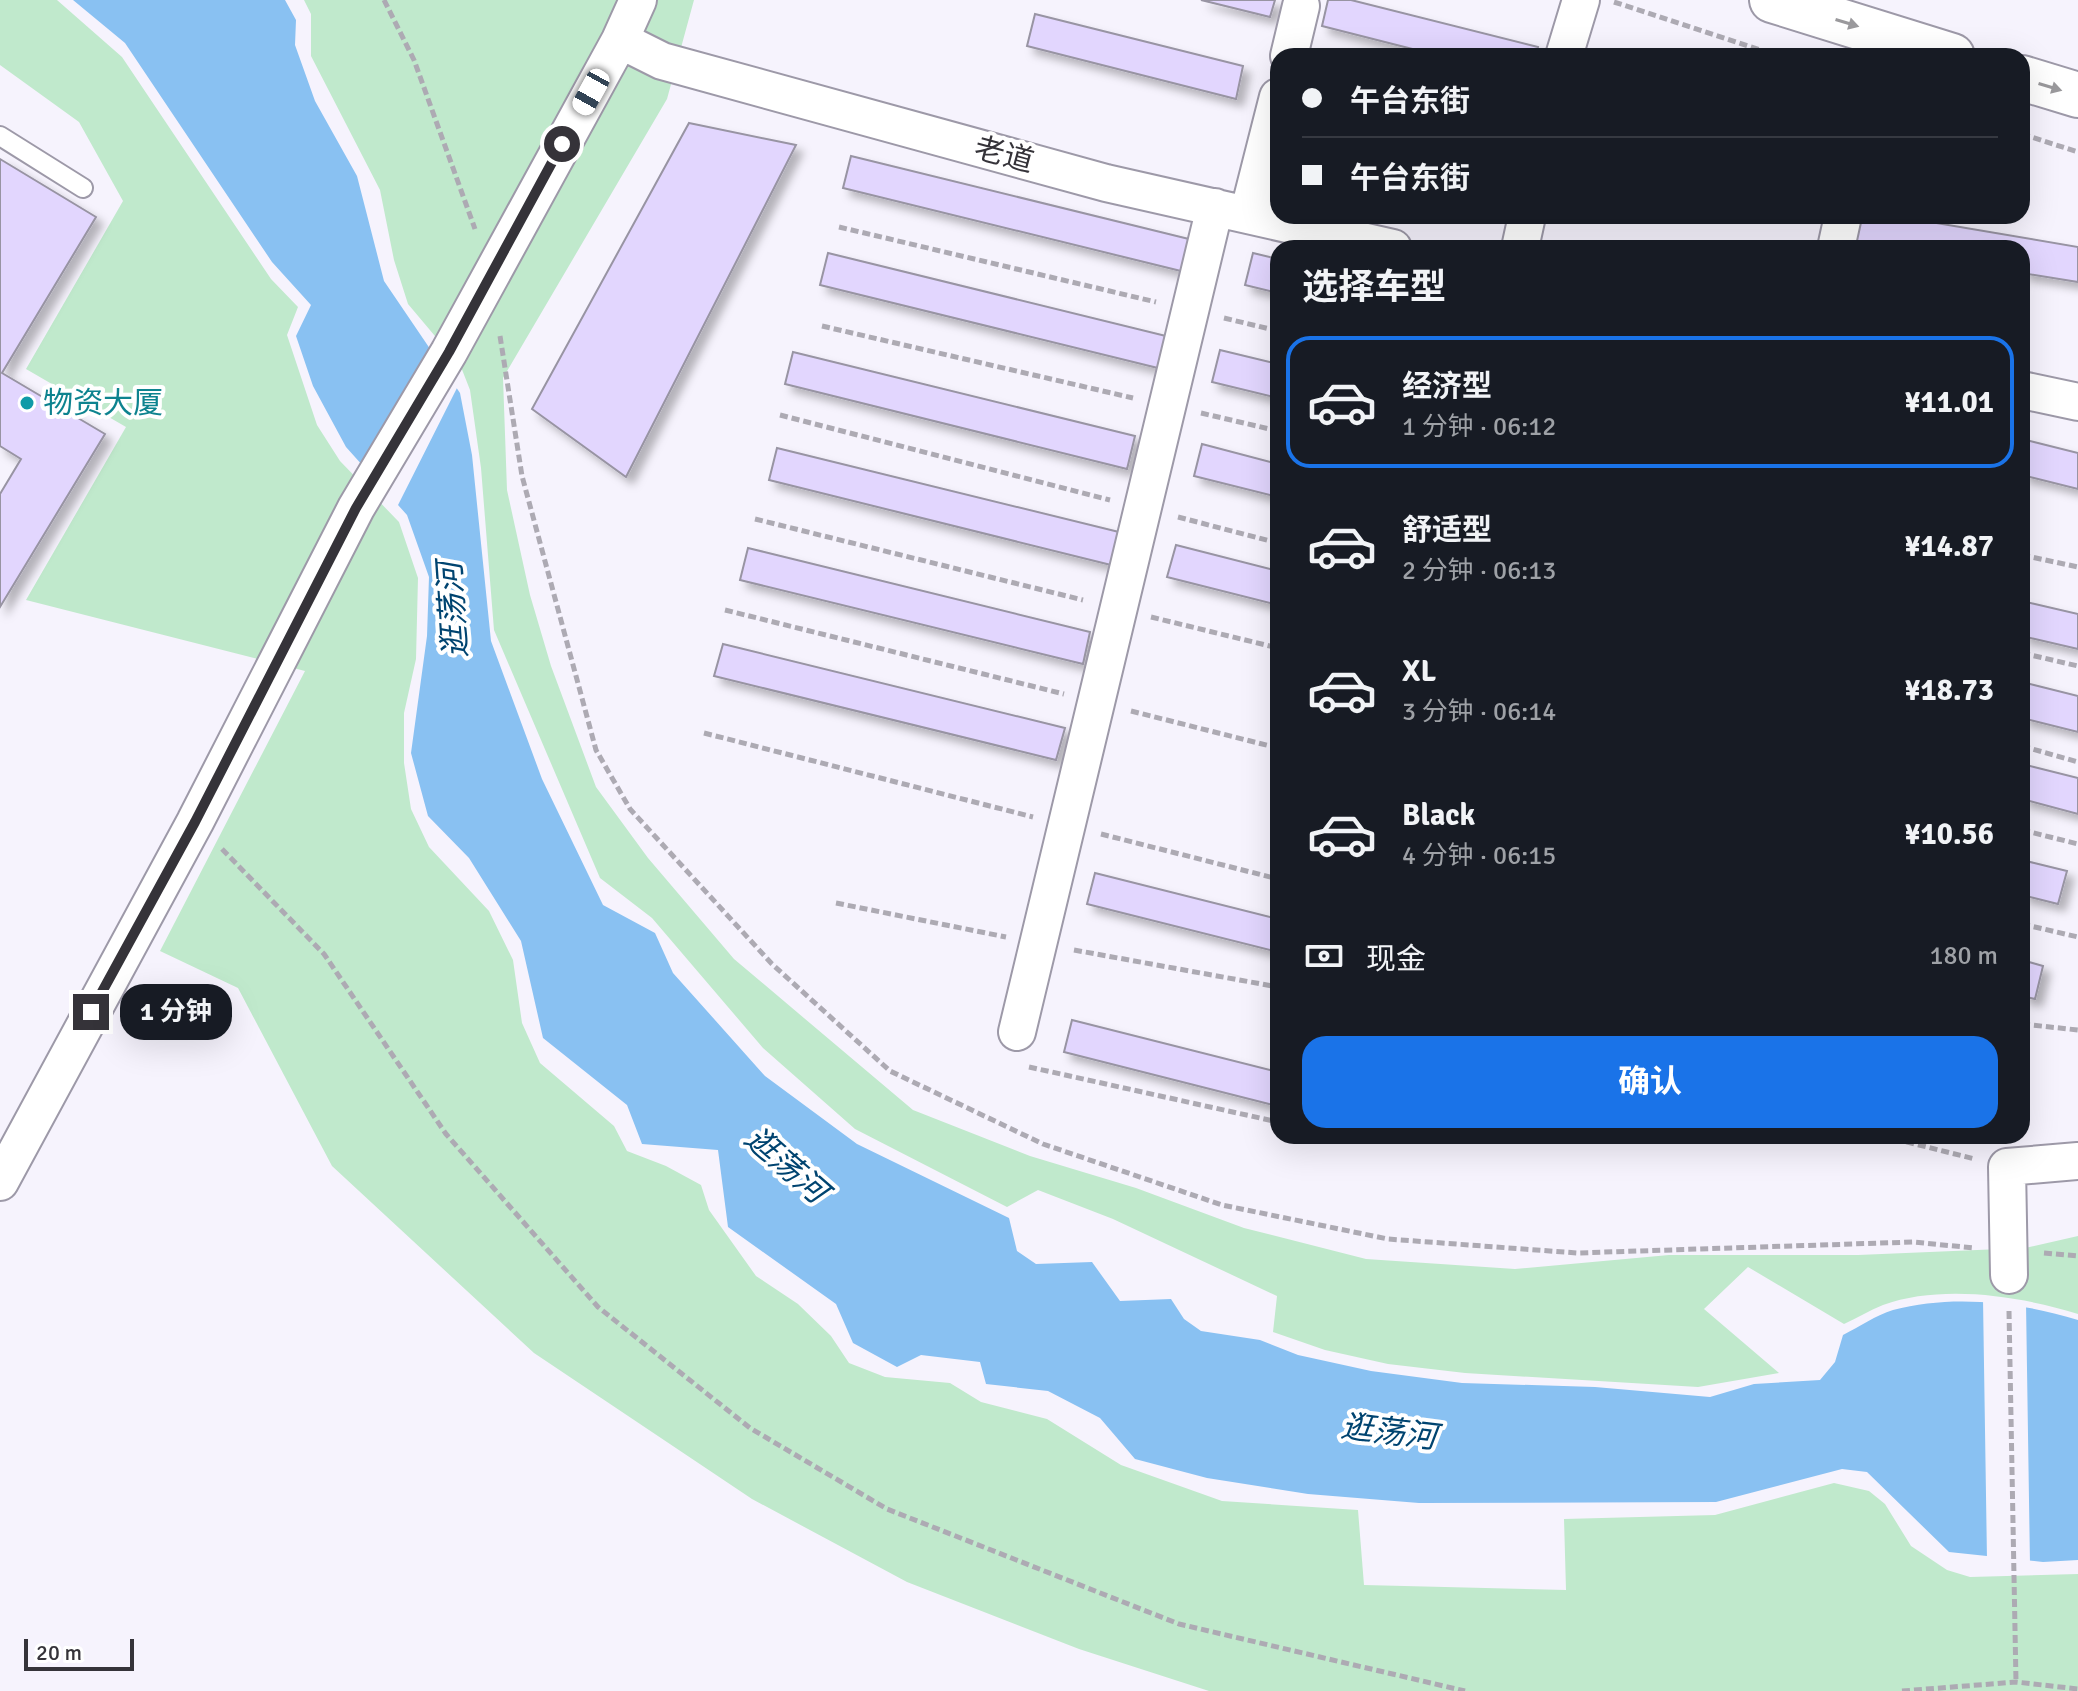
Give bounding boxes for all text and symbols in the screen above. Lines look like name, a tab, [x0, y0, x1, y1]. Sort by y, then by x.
one-way arrow	[1835, 17, 1859, 30]
car	[569, 65, 613, 119]
one-way arrow	[2038, 81, 2062, 94]
text: 午台东街	[1350, 83, 1470, 120]
route start	[544, 126, 580, 162]
street label: 老道	[970, 129, 1038, 181]
text: 午台东街	[1350, 160, 1470, 197]
text: 选择车型	[1302, 265, 1446, 310]
icon: car	[1306, 366, 1378, 438]
text: 经济型	[1402, 368, 1492, 405]
text: ¥11.01	[1904, 384, 1994, 421]
place label: 物资大厦	[43, 385, 163, 422]
marker: 物资大厦	[18, 394, 36, 412]
text: 1 分钟 · 06:12	[1402, 411, 1556, 443]
icon: car	[1306, 510, 1378, 582]
text: 舒适型	[1402, 512, 1492, 549]
text: ¥14.87	[1904, 528, 1994, 565]
water label: 逛荡河	[430, 555, 476, 659]
text: 2 分钟 · 06:13	[1402, 555, 1556, 587]
text: XL	[1402, 653, 1436, 690]
icon: car	[1306, 654, 1378, 726]
text: ¥18.73	[1904, 672, 1994, 709]
text: 3 分钟 · 06:14	[1402, 696, 1556, 728]
text: Black	[1402, 797, 1475, 834]
icon: car	[1306, 798, 1378, 870]
text: ¥10.56	[1904, 816, 1994, 853]
text: 4 分钟 · 06:15	[1402, 840, 1556, 872]
icon: cash	[1302, 934, 1346, 978]
text: 180 m	[1929, 940, 1998, 972]
text: 现金	[1366, 941, 1426, 978]
callout: 1 分钟	[119, 984, 231, 1040]
route end	[73, 994, 109, 1030]
text: 1 分钟	[140, 996, 212, 1028]
button: 确认	[1302, 1036, 1998, 1128]
water label: 逛荡河	[737, 1119, 840, 1215]
water label: 逛荡河	[1339, 1407, 1445, 1458]
scale bar	[24, 1635, 134, 1671]
text: 20 m	[36, 1639, 82, 1666]

